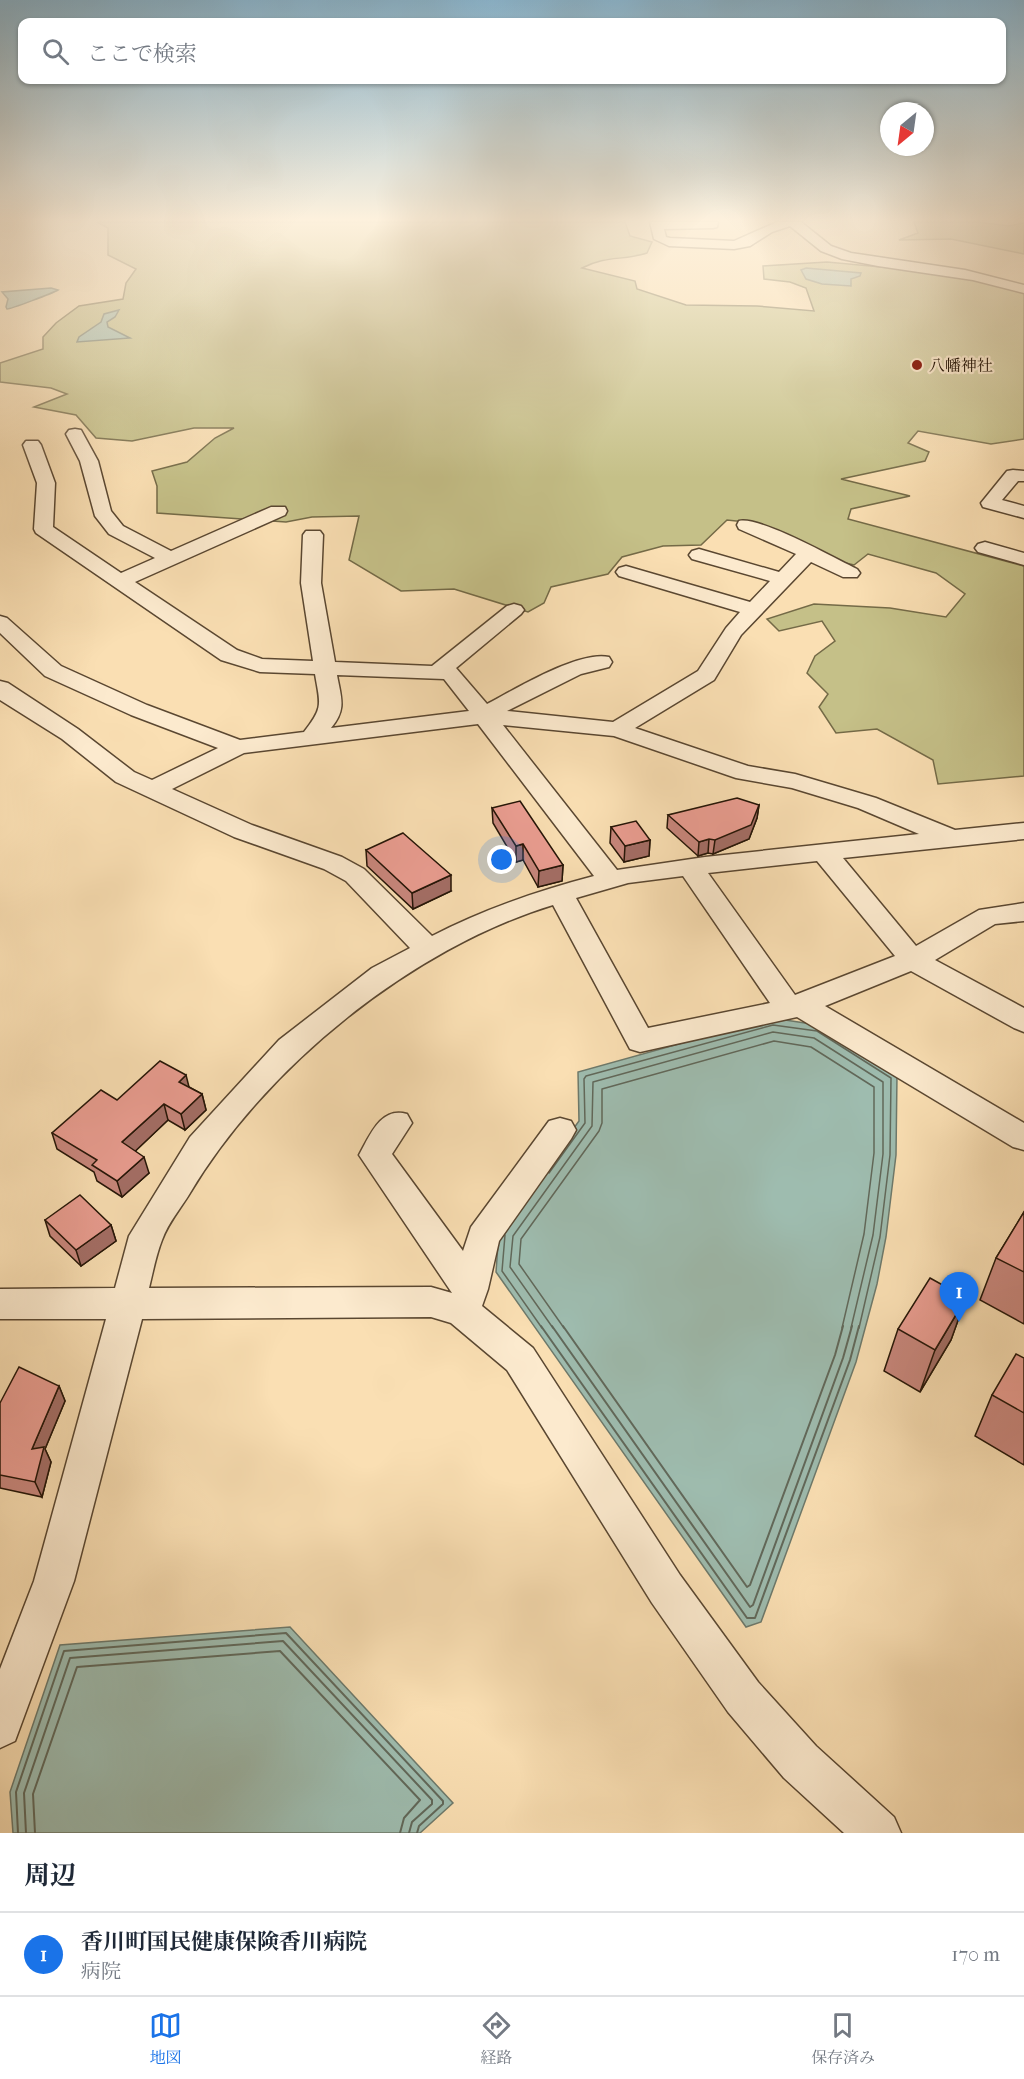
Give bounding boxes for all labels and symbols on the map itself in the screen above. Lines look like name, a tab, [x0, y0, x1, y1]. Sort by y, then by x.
north arrow	[880, 102, 934, 156]
place label: 八幡神社	[929, 356, 993, 375]
marker: 八幡神社	[910, 358, 924, 372]
your location	[487, 845, 516, 874]
pin: 1	[940, 1272, 978, 1322]

